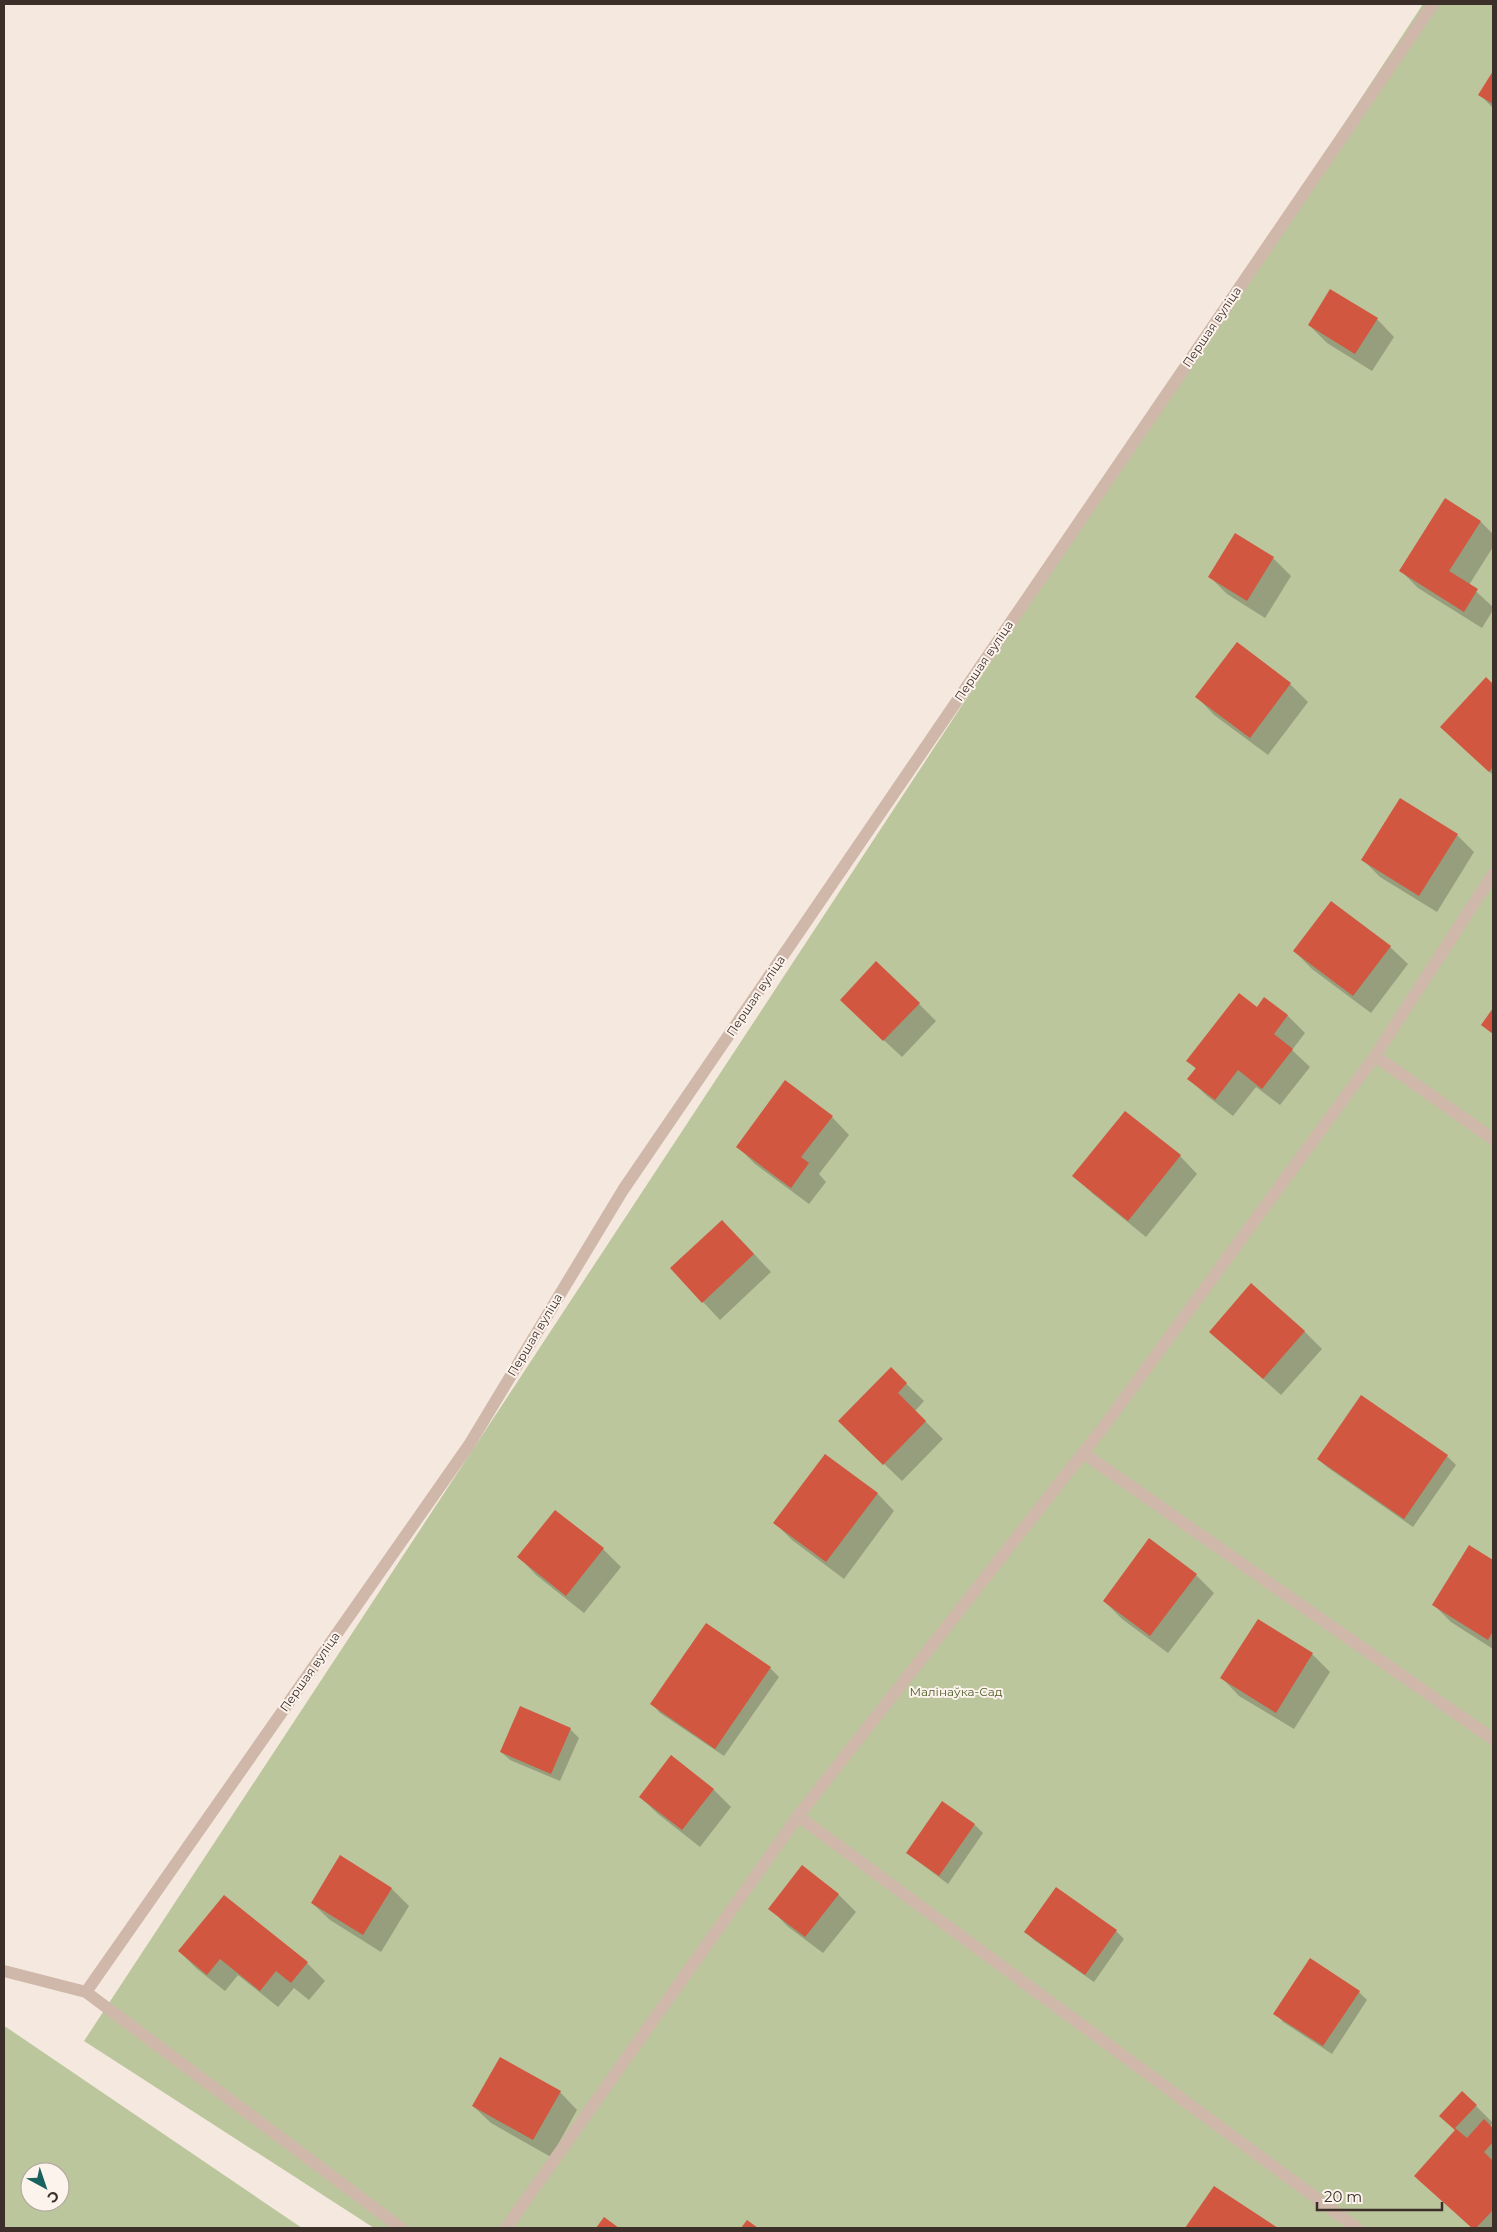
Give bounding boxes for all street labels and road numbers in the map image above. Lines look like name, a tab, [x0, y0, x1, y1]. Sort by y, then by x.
street label: Першая вуліца	[1179, 284, 1244, 370]
street label: Першая вуліца	[951, 618, 1016, 704]
street label: Першая вуліца	[723, 953, 788, 1039]
street label: Першая вуліца	[504, 1291, 565, 1379]
street label: Першая вуліца	[277, 1629, 343, 1714]

